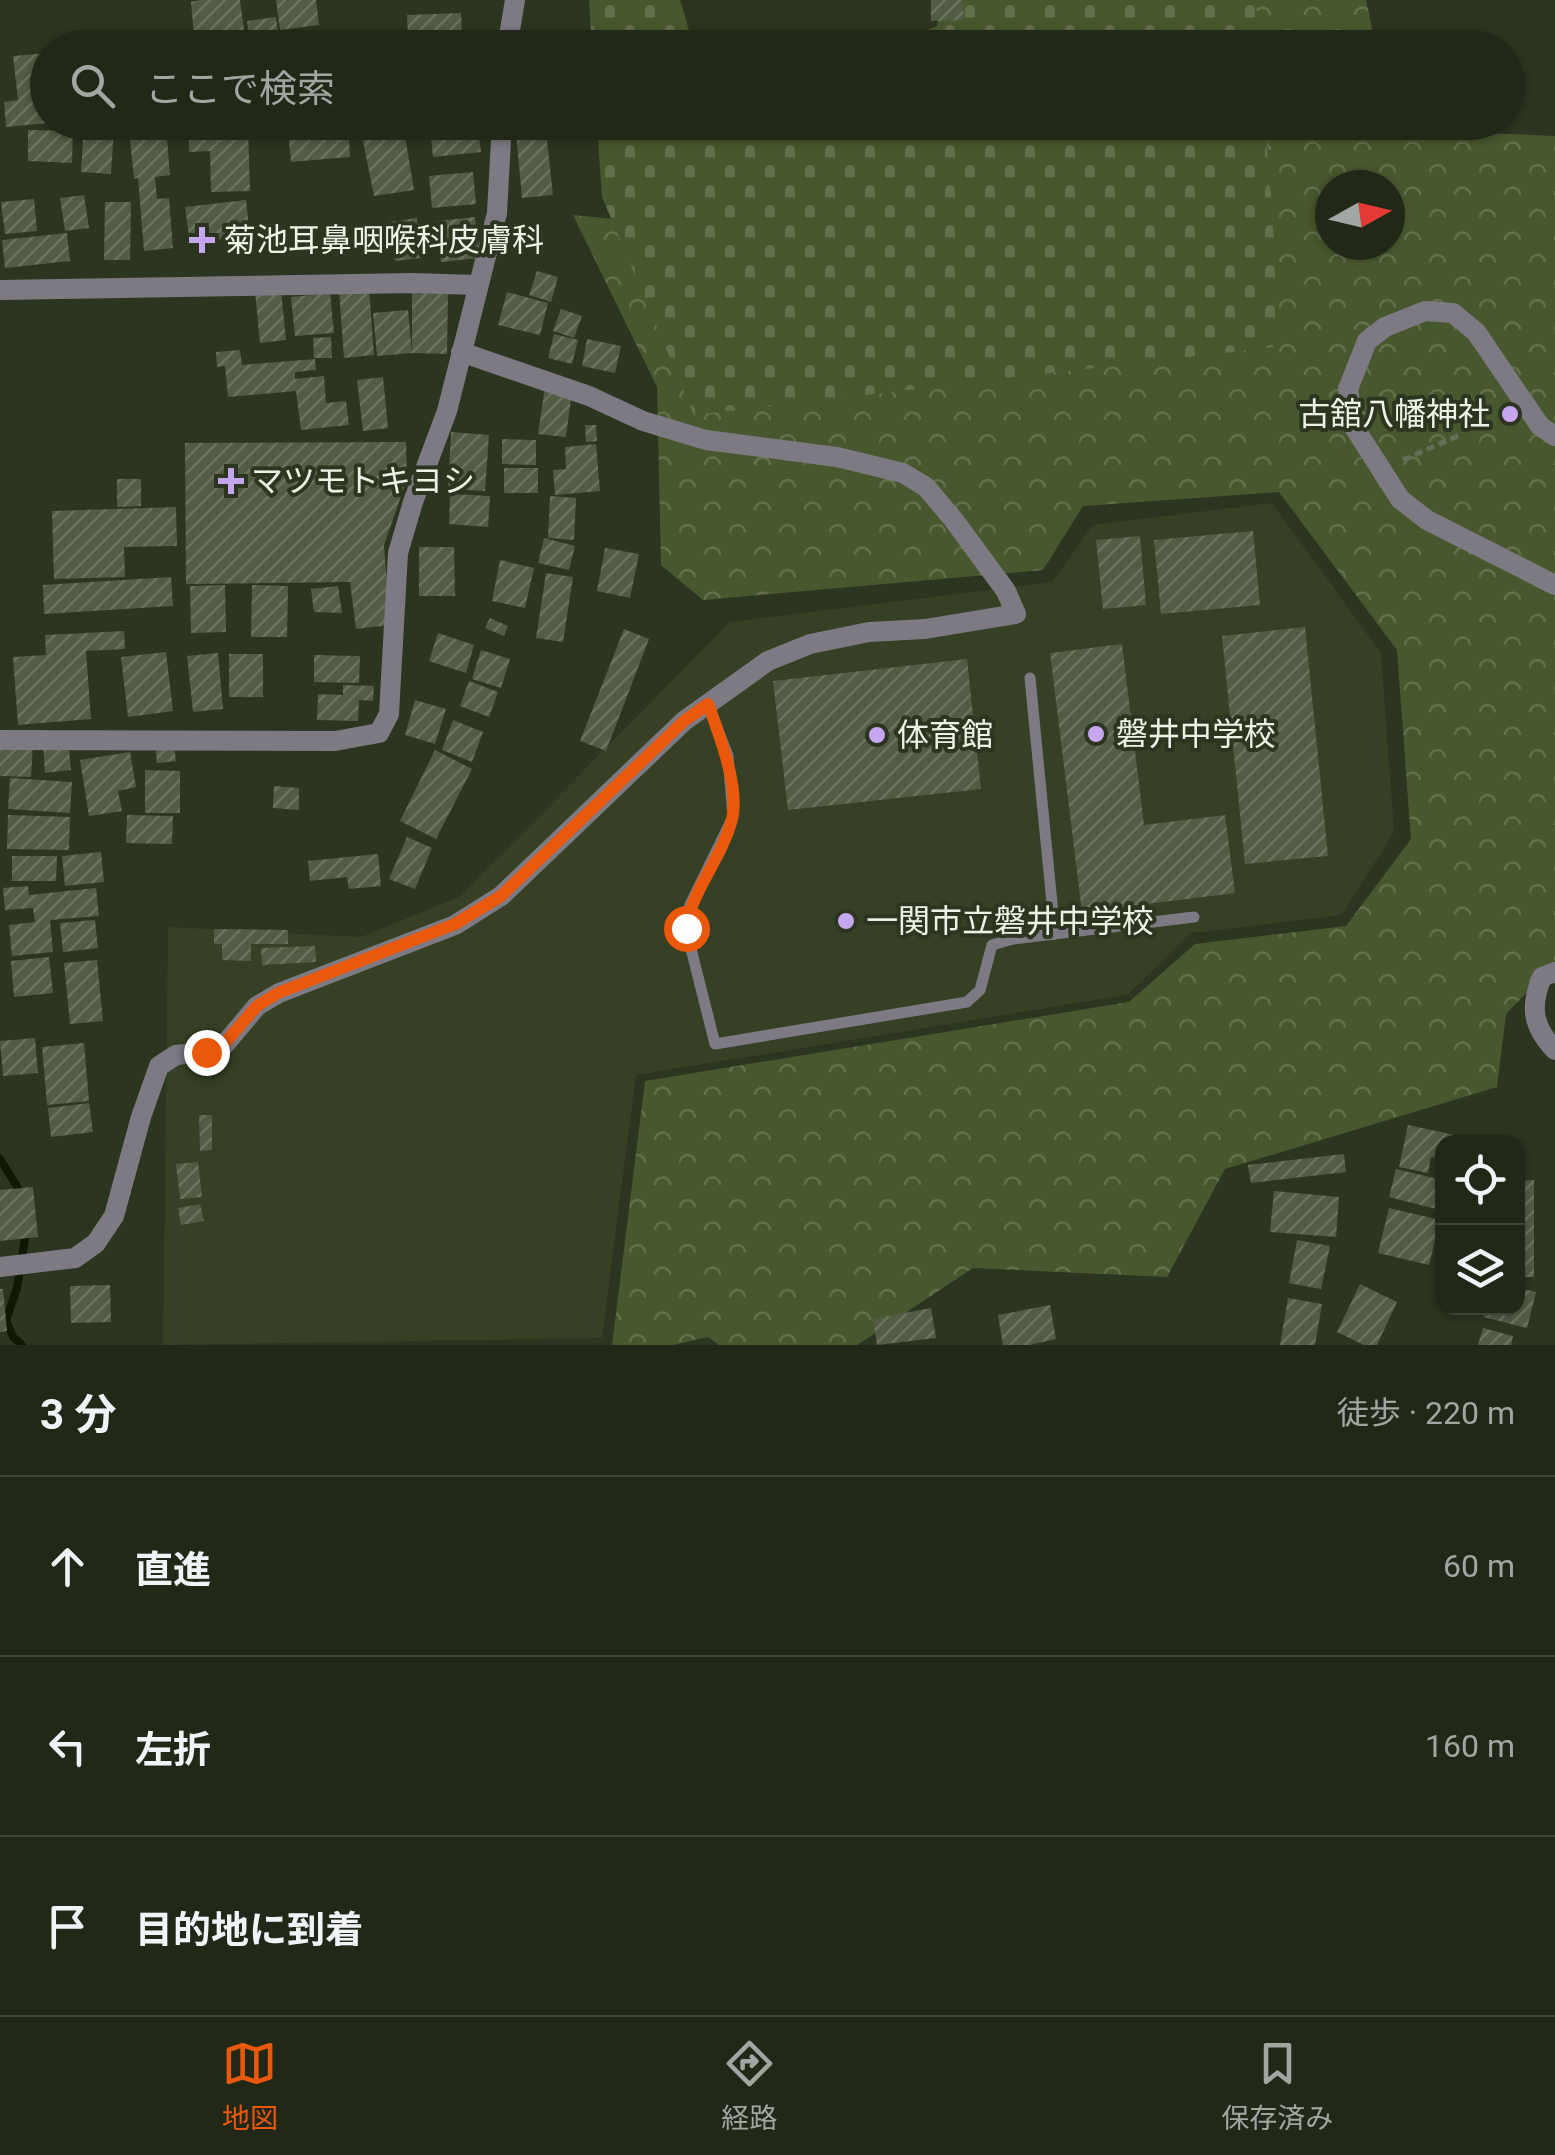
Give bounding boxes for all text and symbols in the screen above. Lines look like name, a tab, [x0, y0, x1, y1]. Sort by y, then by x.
search box	[30, 30, 1525, 140]
icon: search	[65, 58, 120, 113]
text: ここで検索	[145, 67, 335, 111]
north arrow	[1315, 170, 1405, 260]
place label: 菊池耳鼻咽喉科皮膚科	[224, 221, 544, 259]
marker: 菊池耳鼻咽喉科皮膚科	[189, 227, 215, 253]
place label: 古舘八幡神社	[1298, 395, 1490, 433]
marker: 古舘八幡神社	[1499, 403, 1521, 425]
place label: マツモトキヨシ	[251, 462, 475, 500]
marker: マツモトキヨシ	[220, 470, 242, 492]
place label: 磐井中学校	[1116, 715, 1276, 753]
place label: 体育館	[897, 716, 993, 754]
marker: 磐井中学校	[1085, 723, 1107, 745]
marker: 体育館	[866, 724, 888, 746]
place label: 一関市立磐井中学校	[866, 902, 1154, 940]
route start	[664, 906, 710, 952]
marker: 一関市立磐井中学校	[835, 910, 857, 932]
route end	[184, 1030, 230, 1076]
map controls	[1435, 1135, 1525, 1315]
button: locate	[1435, 1135, 1525, 1225]
button: layers	[1435, 1225, 1525, 1315]
text: 3 分	[40, 1390, 117, 1439]
text: 徒歩 · 220 m	[1337, 1394, 1515, 1432]
icon: ahead	[40, 1539, 95, 1594]
text: 60 m	[1443, 1547, 1515, 1585]
text: 直進	[135, 1548, 211, 1592]
icon: left	[40, 1719, 95, 1774]
text: 160 m	[1425, 1727, 1515, 1765]
text: 左折	[135, 1728, 211, 1772]
icon: arrive	[40, 1899, 95, 1954]
text: 目的地に到着	[135, 1908, 363, 1952]
tab: 地図	[222, 2036, 278, 2136]
tab: 経路	[721, 2036, 777, 2136]
tab: 保存済み	[1221, 2036, 1333, 2136]

